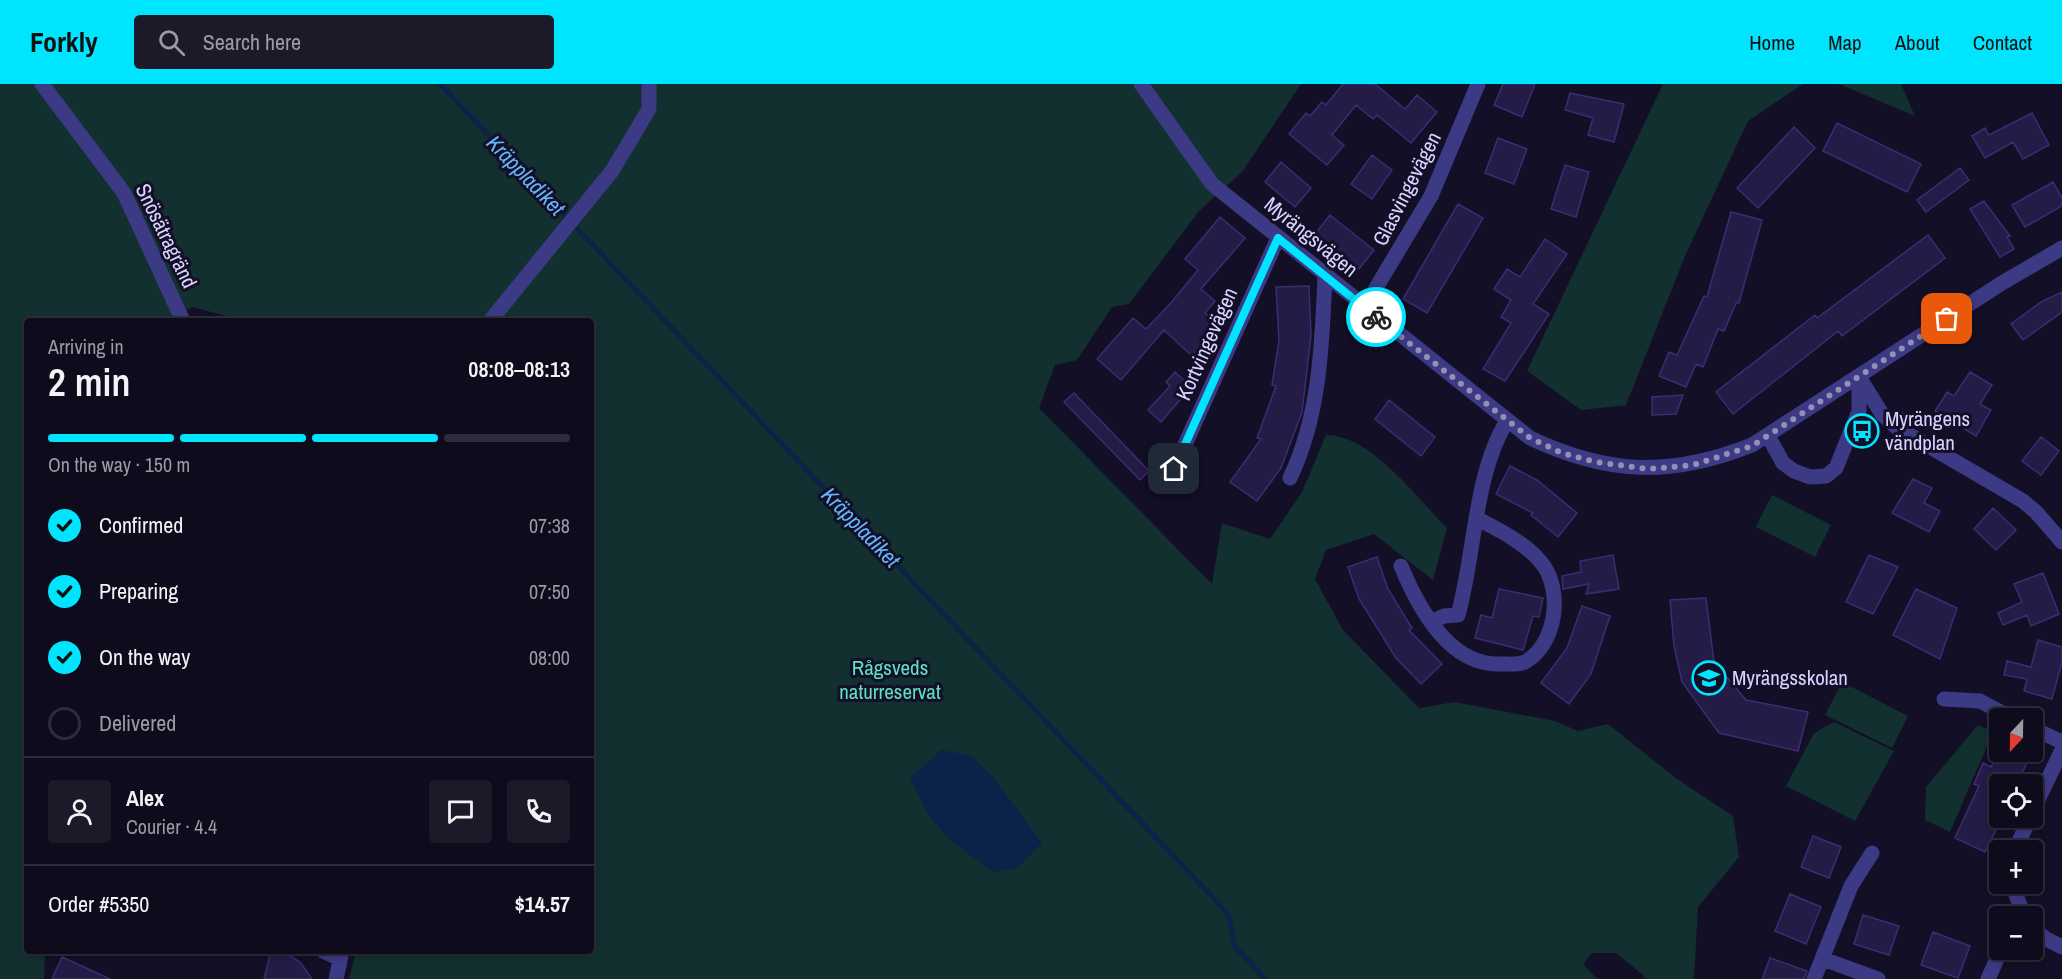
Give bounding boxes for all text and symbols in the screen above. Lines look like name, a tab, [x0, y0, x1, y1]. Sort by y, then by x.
search box	[134, 15, 554, 69]
text: Forkly	[30, 23, 98, 61]
icon: search	[155, 26, 188, 59]
text: Search here	[203, 27, 301, 57]
text: Home	[1749, 28, 1795, 57]
text: Map	[1828, 28, 1862, 57]
text: About	[1895, 28, 1940, 57]
text: Contact	[1973, 28, 2032, 57]
street label: Glasvingevägen	[1365, 127, 1448, 251]
water label: Kräppladiket	[480, 128, 573, 223]
street label: Snösätragränd	[129, 179, 204, 293]
street label: Myrängsvägen	[1258, 190, 1364, 283]
street label: Kortvingevägen	[1169, 283, 1244, 405]
courier	[1346, 287, 1406, 347]
pin	[1921, 293, 1972, 344]
icon: bike	[1360, 301, 1393, 334]
icon: bag	[1930, 302, 1963, 335]
text: Arriving in	[48, 333, 124, 360]
text: 08:08–08:13	[468, 354, 570, 384]
text: 2 min	[48, 356, 130, 408]
place label: Myrängens vändplan	[1885, 404, 1970, 457]
bus stop icon: Myrängens vändplan	[1844, 413, 1880, 449]
pin	[1148, 443, 1199, 494]
text: On the way · 150 m	[48, 451, 190, 478]
icon: home	[1157, 452, 1190, 485]
water label: Kräppladiket	[815, 480, 908, 575]
icon: check	[48, 509, 81, 542]
text: Confirmed	[99, 510, 183, 540]
text: 07:38	[529, 512, 570, 539]
icon: check	[48, 575, 81, 608]
text: Preparing	[99, 576, 178, 606]
text: 07:50	[529, 578, 570, 605]
icon: check	[48, 641, 81, 674]
text: On the way	[99, 642, 190, 672]
text: 08:00	[529, 644, 570, 671]
park label: Rågsveds naturreservat	[839, 653, 941, 706]
school or university icon: Myrängsskolan	[1691, 660, 1727, 696]
place label: Myrängsskolan	[1732, 663, 1848, 692]
text: Delivered	[99, 708, 176, 738]
north arrow	[1989, 708, 2043, 762]
map controls	[1989, 708, 2043, 960]
button: locate	[1989, 774, 2043, 828]
button: person	[48, 780, 111, 843]
button: chat	[429, 780, 492, 843]
button: phone	[507, 780, 570, 843]
text: Alex	[126, 783, 164, 813]
text: Courier · 4.4	[126, 813, 217, 840]
button: +	[1989, 840, 2043, 894]
text: Order #5350	[48, 889, 149, 919]
text: $14.57	[515, 889, 570, 919]
button: −	[1989, 906, 2043, 960]

